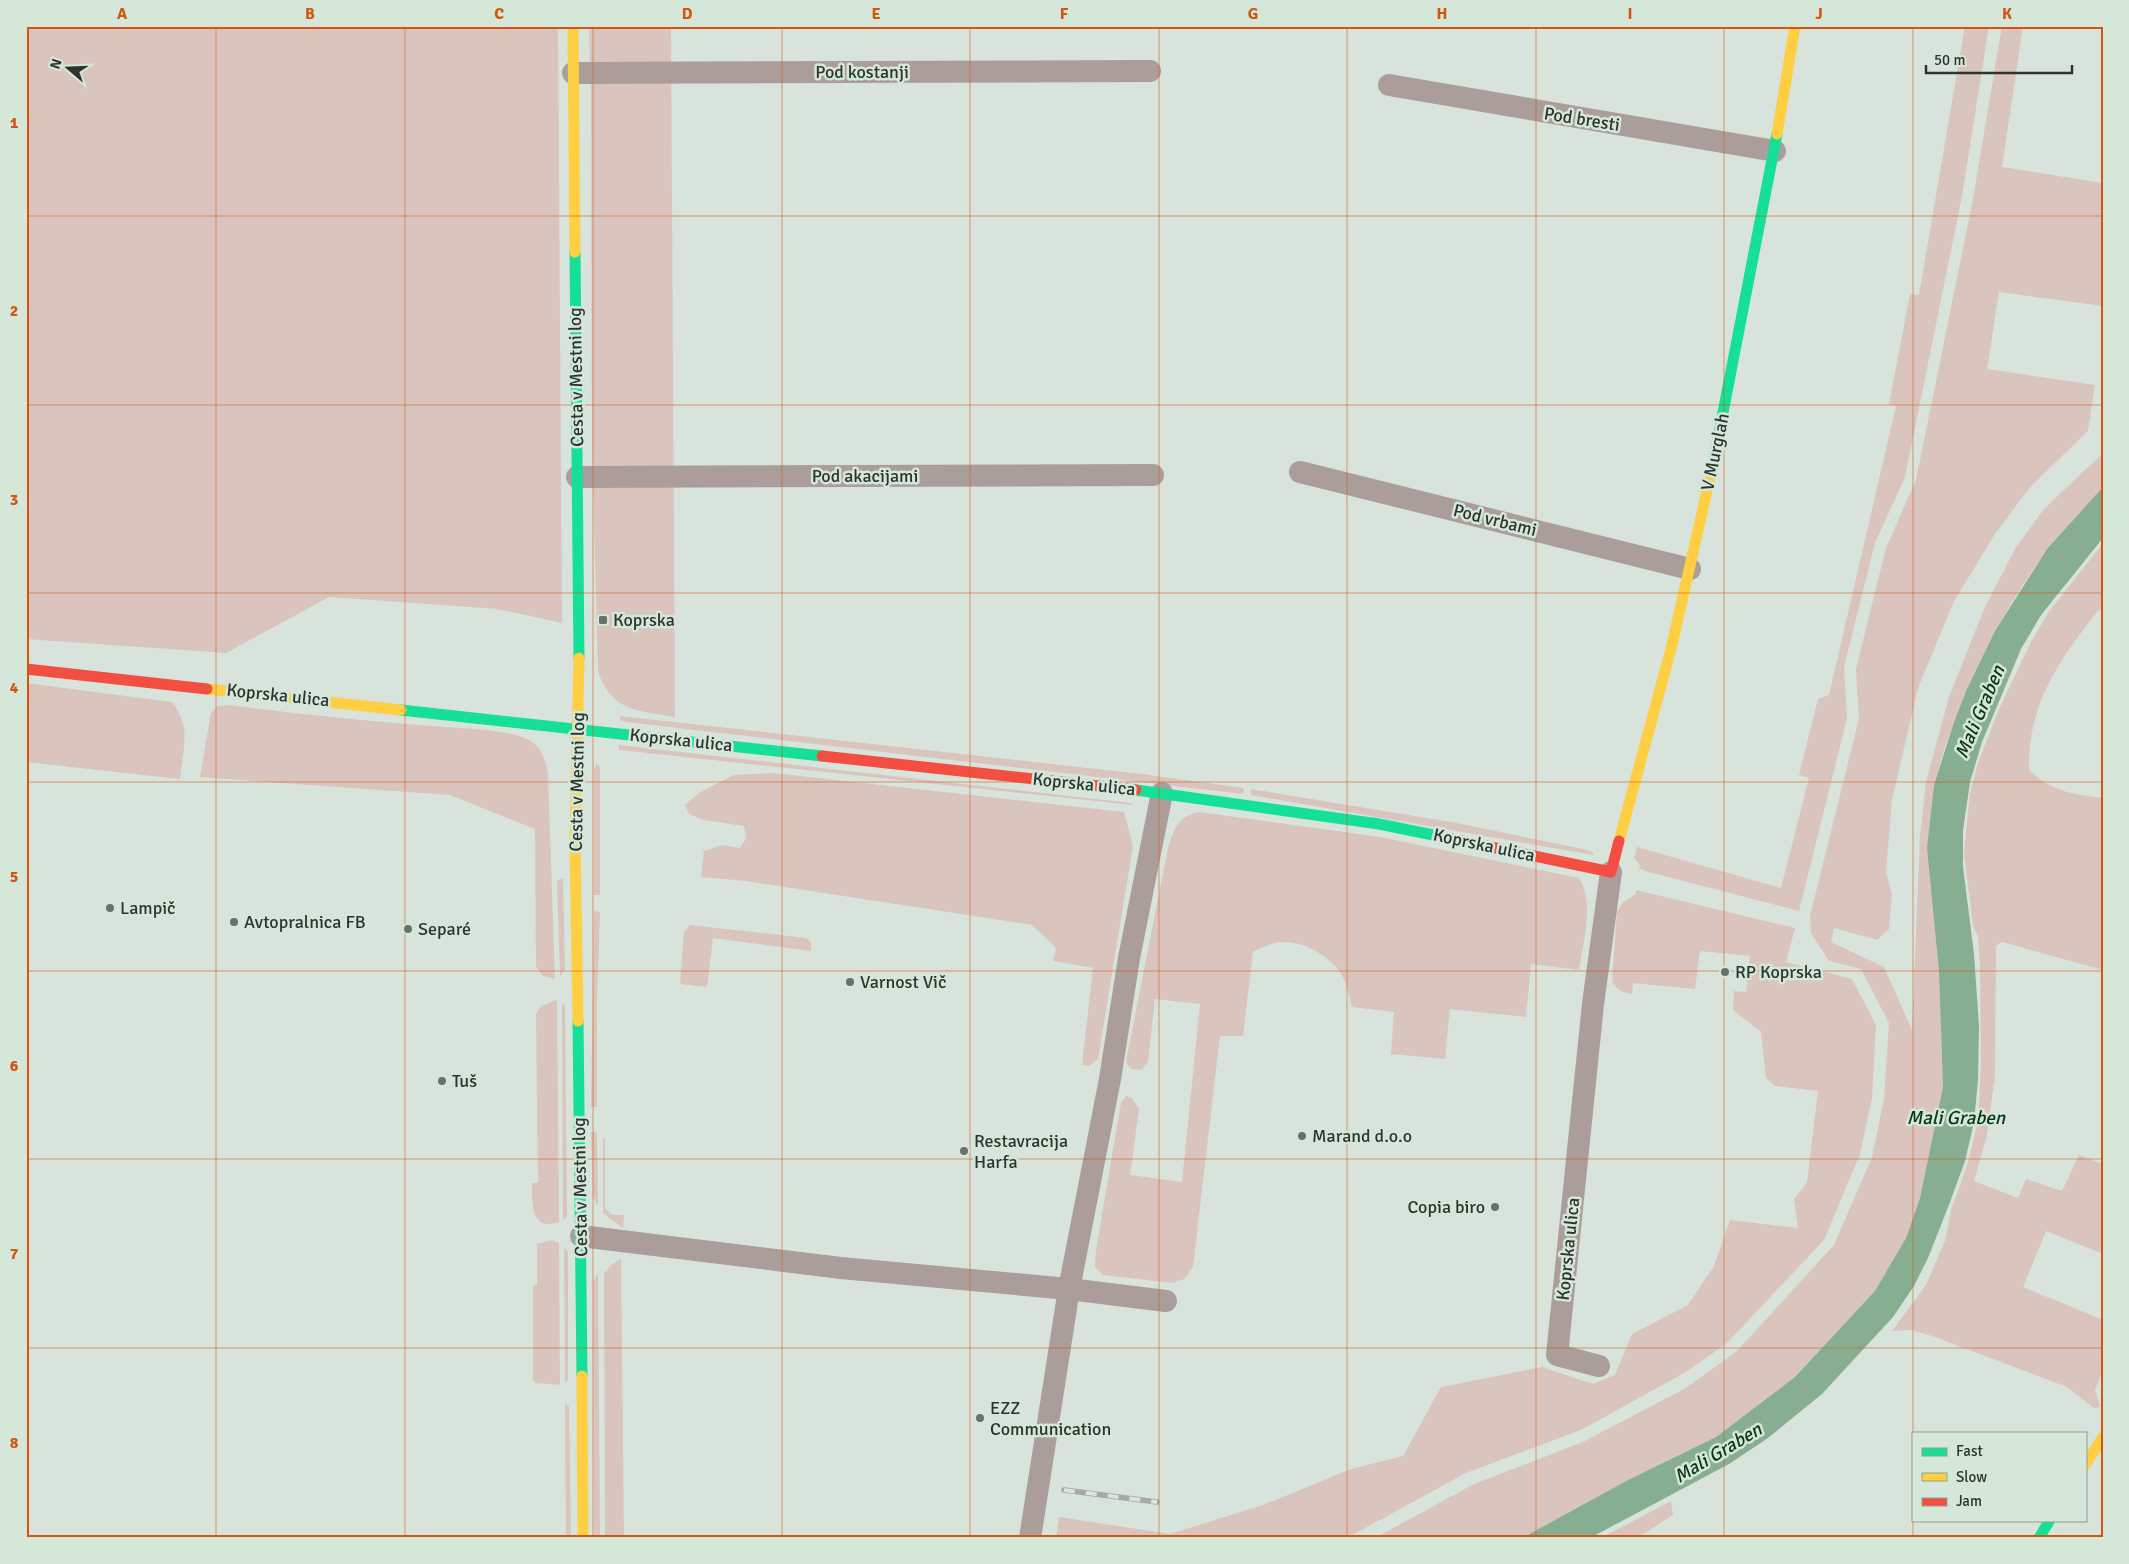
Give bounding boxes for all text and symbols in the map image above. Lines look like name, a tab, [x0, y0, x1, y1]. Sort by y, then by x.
text: A	[117, 4, 128, 24]
text: B	[305, 4, 315, 24]
text: C	[494, 4, 504, 24]
text: D	[682, 4, 693, 24]
text: E	[871, 4, 881, 24]
text: F	[1060, 4, 1069, 24]
text: G	[1248, 4, 1258, 24]
text: H	[1437, 4, 1447, 24]
text: I	[1627, 4, 1633, 24]
text: J	[1815, 4, 1823, 24]
text: K	[2002, 4, 2012, 24]
north arrow	[42, 42, 92, 92]
scale bar	[1926, 42, 2073, 74]
text: 50 m	[1934, 51, 1965, 69]
text: N	[47, 57, 66, 71]
street label: Pod kostanji	[815, 61, 909, 83]
street label: Pod bresti	[1542, 102, 1622, 136]
text: 1	[10, 113, 19, 133]
text: 2	[10, 301, 18, 321]
street label: Cesta v Mestni log	[564, 307, 588, 447]
street label: V Murglah	[1696, 411, 1734, 493]
street label: Pod akacijami	[812, 465, 918, 487]
text: 3	[10, 490, 18, 510]
street label: Pod vrbami	[1451, 499, 1539, 541]
place label: Koprska	[613, 609, 675, 631]
marker: Koprska	[597, 614, 609, 626]
water label: Mali Graben	[1950, 661, 2011, 762]
text: 4	[10, 678, 19, 698]
street label: Koprska ulica	[225, 679, 331, 711]
street label: Cesta v Mestni log	[565, 712, 589, 852]
street label: Koprska ulica	[628, 724, 734, 756]
street label: Koprska ulica	[1031, 768, 1137, 800]
street label: Koprska ulica	[1431, 823, 1537, 867]
text: 5	[10, 867, 18, 887]
place label: Lampič	[120, 897, 176, 919]
marker: Lampič	[104, 902, 116, 914]
place label: Avtopralnica FB	[244, 911, 366, 933]
marker: Avtopralnica FB	[228, 916, 240, 928]
place label: Separé	[418, 918, 471, 940]
marker: Separé	[402, 923, 414, 935]
place label: RP Koprska	[1735, 961, 1822, 983]
marker: RP Koprska	[1719, 966, 1731, 978]
place label: Varnost Vič	[860, 971, 946, 993]
marker: Varnost Vič	[844, 976, 856, 988]
text: 6	[10, 1056, 19, 1076]
place label: Tuš	[452, 1070, 477, 1092]
marker: Tuš	[436, 1075, 448, 1087]
water label: Mali Graben	[1907, 1106, 2006, 1130]
street label: Cesta v Mestni log	[568, 1117, 592, 1257]
place label: Marand d.o.o	[1312, 1125, 1412, 1147]
place label: Restavracija Harfa	[974, 1130, 1068, 1173]
marker: Marand d.o.o	[1296, 1130, 1308, 1142]
marker: Restavracija Harfa	[958, 1145, 970, 1157]
place label: Copia biro	[1407, 1196, 1485, 1218]
street label: Koprska ulica	[1552, 1196, 1584, 1302]
marker: Copia biro	[1489, 1201, 1501, 1213]
text: 7	[10, 1244, 19, 1264]
place label: EZZ Communication	[990, 1397, 1111, 1440]
marker: EZZ Communication	[974, 1412, 986, 1424]
water label: Mali Graben	[1670, 1417, 1767, 1489]
legend	[1912, 1432, 2086, 1522]
text: 8	[10, 1433, 19, 1453]
text: Fast	[1956, 1442, 1983, 1460]
text: Slow	[1956, 1468, 1987, 1486]
text: Jam	[1956, 1492, 1982, 1510]

